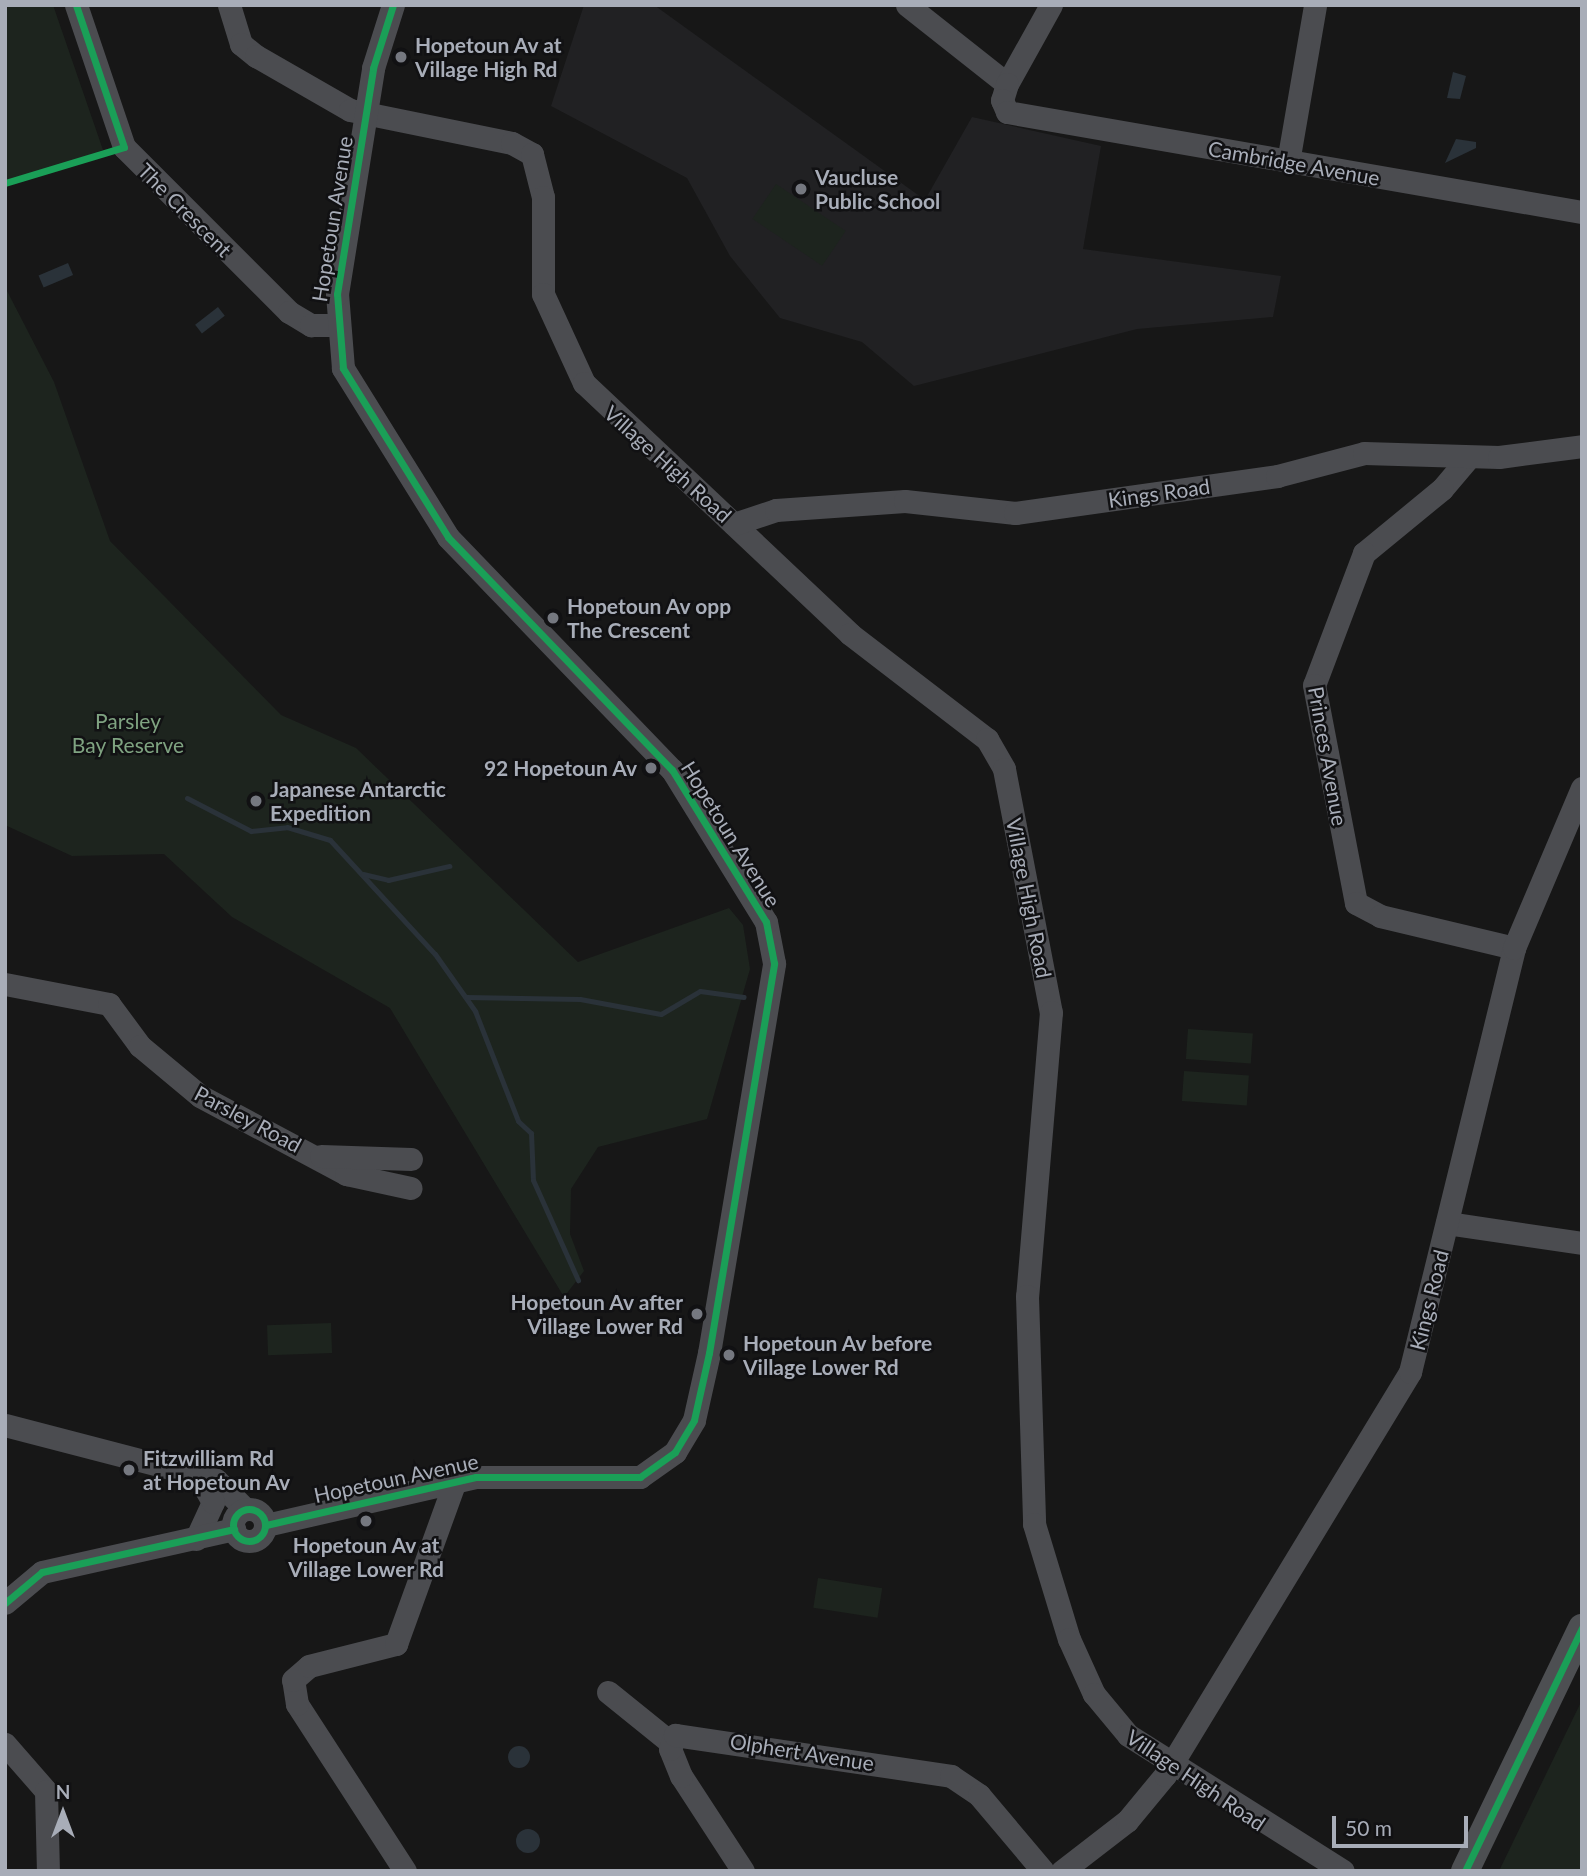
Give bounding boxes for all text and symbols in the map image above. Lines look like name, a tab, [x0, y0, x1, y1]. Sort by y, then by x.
place label: Hopetoun Av at Village High Rd	[415, 32, 563, 82]
marker: Hopetoun Av at Village High Rd	[393, 49, 409, 65]
street label: Hopetoun Avenue	[306, 134, 358, 304]
street label: Cambridge Avenue	[1206, 135, 1382, 191]
street label: The Crescent	[133, 158, 237, 262]
place label: Vaucluse Public School	[815, 164, 940, 214]
marker: Vaucluse Public School	[793, 181, 809, 197]
street label: Village High Road	[599, 400, 737, 528]
street label: Kings Road	[1106, 473, 1212, 513]
place label: Hopetoun Av opp The Crescent	[567, 593, 732, 643]
marker: Hopetoun Av opp The Crescent	[545, 610, 561, 626]
street label: Princes Avenue	[1303, 684, 1353, 828]
park label: Parsley Bay Reserve	[72, 708, 184, 758]
place label: 92 Hopetoun Av	[483, 755, 637, 781]
street label: Hopetoun Avenue	[676, 756, 786, 912]
marker: 92 Hopetoun Av	[643, 760, 659, 776]
place label: Japanese Antarctic Expedition	[270, 776, 447, 826]
marker: Japanese Antarctic Expedition	[248, 793, 264, 809]
street label: Village High Road	[1001, 816, 1057, 980]
street label: Parsley Road	[190, 1080, 306, 1158]
street label: Kings Road	[1404, 1247, 1454, 1353]
place label: Hopetoun Av after Village Lower Rd	[509, 1289, 683, 1339]
marker: Hopetoun Av after Village Lower Rd	[689, 1306, 705, 1322]
place label: Hopetoun Av before Village Lower Rd	[743, 1330, 933, 1380]
marker: Hopetoun Av before Village Lower Rd	[721, 1347, 737, 1363]
place label: Fitzwilliam Rd at Hopetoun Av	[143, 1445, 291, 1495]
street label: Hopetoun Avenue	[311, 1448, 481, 1508]
marker: Fitzwilliam Rd at Hopetoun Av	[121, 1462, 137, 1478]
marker: Hopetoun Av at Village Lower Rd	[358, 1513, 374, 1529]
place label: Hopetoun Av at Village Lower Rd	[288, 1532, 444, 1582]
street label: Village High Road	[1122, 1724, 1270, 1836]
street label: Olphert Avenue	[728, 1728, 876, 1776]
north arrow	[28, 1778, 98, 1848]
text: N	[56, 1780, 70, 1803]
scale bar	[1335, 1802, 1472, 1846]
text: 50 m	[1345, 1815, 1392, 1840]

